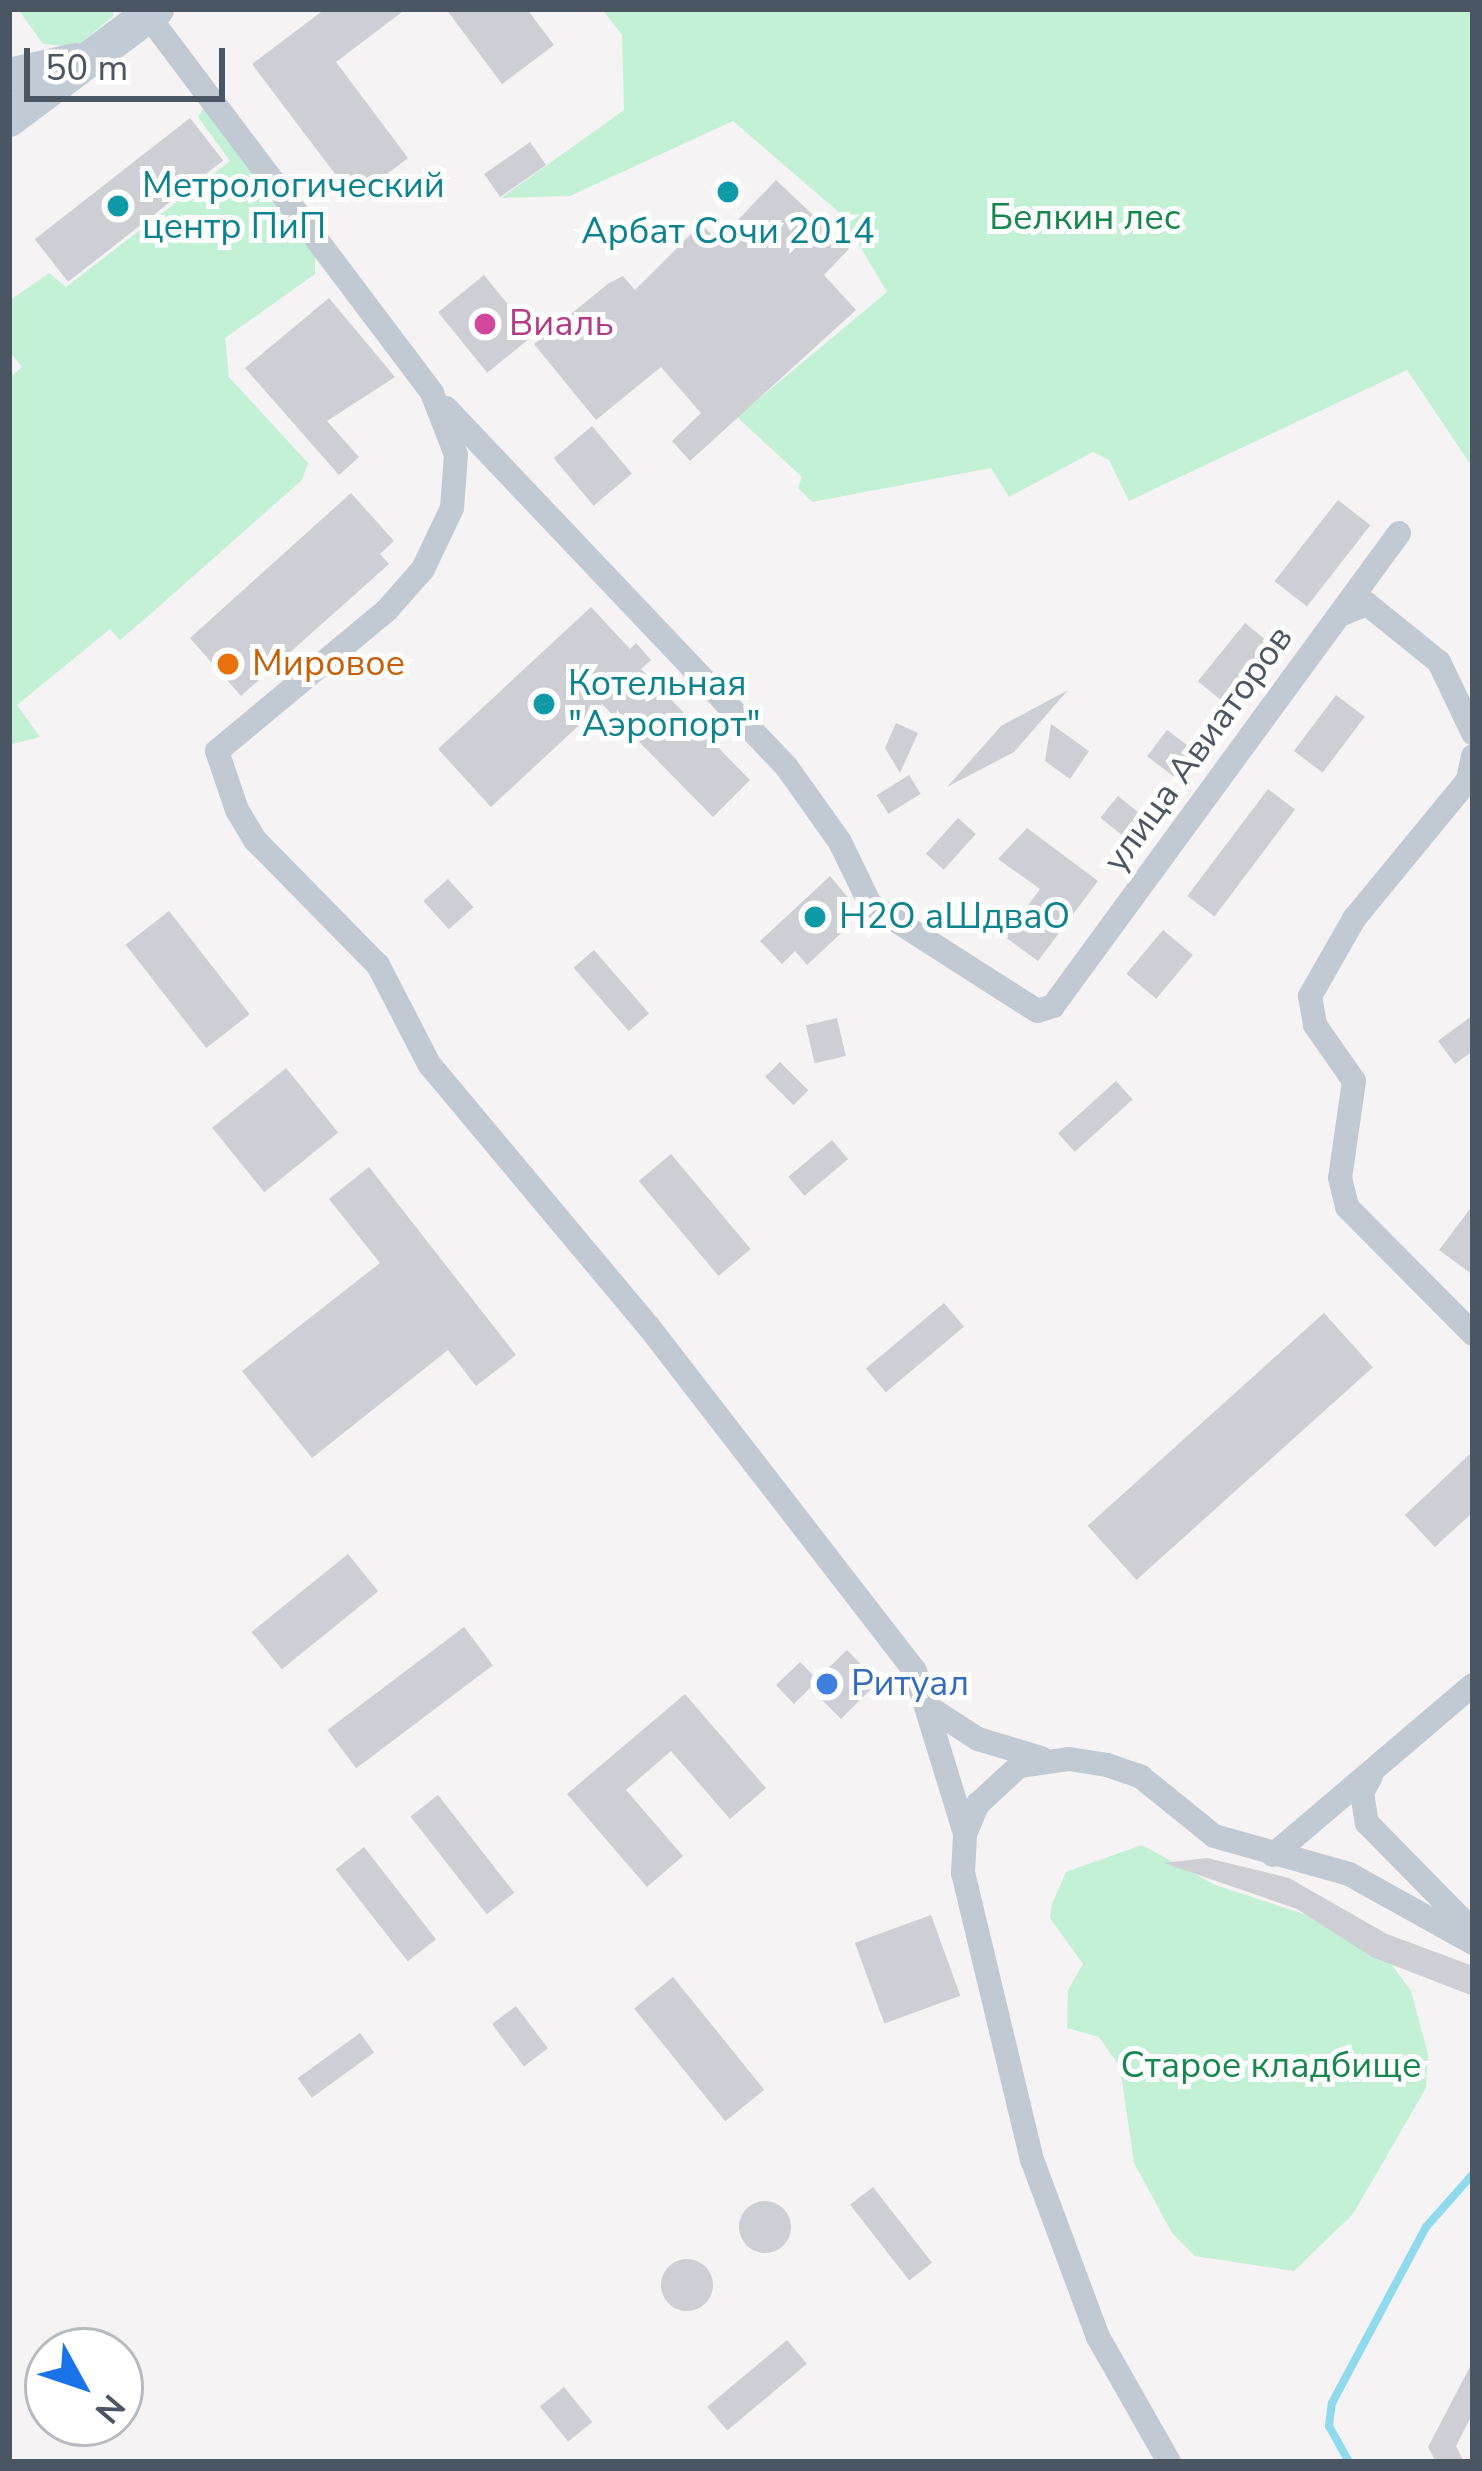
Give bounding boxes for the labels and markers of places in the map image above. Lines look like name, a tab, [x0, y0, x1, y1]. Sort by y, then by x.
place label: Метрологический центр ПиП	[142, 163, 445, 248]
marker: Арбат Сочи 2014	[715, 179, 741, 205]
marker: Метрологический центр ПиП	[105, 193, 131, 219]
place label: Арбат Сочи 2014	[581, 210, 875, 254]
place label: Виаль	[509, 302, 614, 346]
marker: Виаль	[472, 311, 498, 337]
place label: Мировое	[252, 642, 405, 686]
marker: Мировое	[215, 651, 241, 677]
place label: Котельная "Аэропорт"	[568, 661, 760, 746]
marker: Котельная "Аэропорт"	[531, 691, 557, 717]
place label: H2O аШдваО	[839, 895, 1070, 939]
marker: H2O аШдваО	[802, 904, 828, 930]
place label: Ритуал	[851, 1662, 969, 1706]
marker: Ритуал	[814, 1671, 840, 1697]

